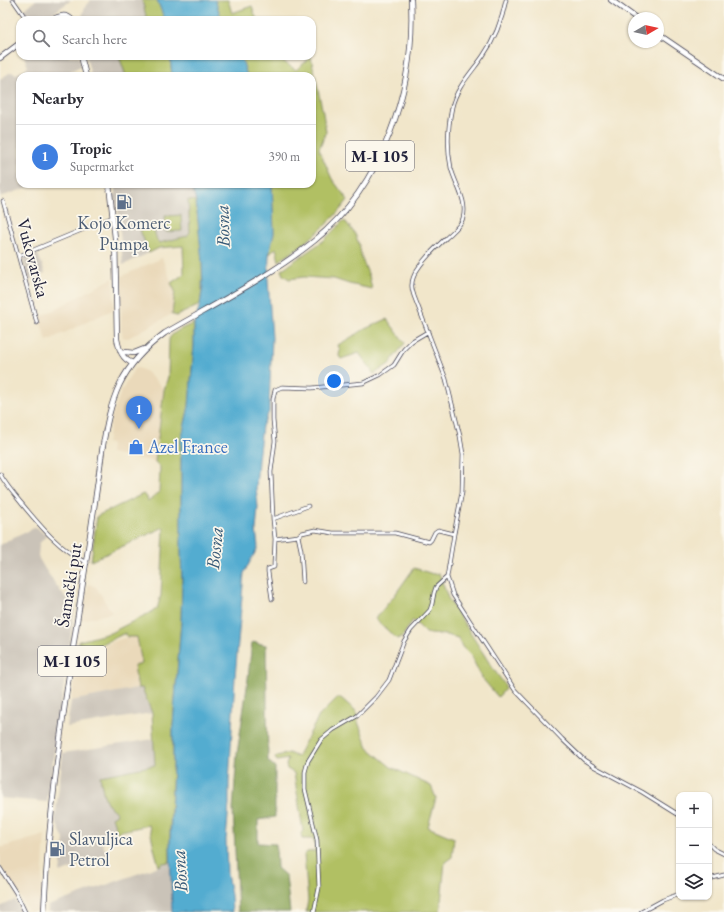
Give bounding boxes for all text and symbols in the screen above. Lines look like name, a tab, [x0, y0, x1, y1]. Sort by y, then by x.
north arrow	[628, 12, 664, 48]
search box	[16, 16, 316, 60]
icon: search	[30, 27, 52, 49]
text: Search here	[62, 29, 127, 48]
text: Nearby	[32, 87, 84, 109]
text: Tropic	[70, 139, 112, 158]
road number: M-I 105	[346, 141, 414, 171]
text: 1	[42, 148, 48, 165]
text: 390 m	[269, 148, 300, 165]
text: Supermarket	[70, 158, 134, 175]
fuel station icon: Kojo Komerc Pumpa	[115, 193, 133, 211]
water label: Bosna	[209, 204, 236, 249]
place label: Kojo Komerc Pumpa	[77, 211, 171, 255]
street label: Vukovarska	[12, 216, 55, 301]
your location	[324, 371, 344, 391]
pin: 1	[126, 396, 152, 429]
place label: Azel France	[147, 435, 228, 458]
shop icon: Azel France	[127, 438, 145, 456]
water label: Bosna	[200, 526, 229, 571]
street label: Šamački put	[50, 541, 87, 629]
road number: M-I 105	[38, 646, 106, 676]
map controls	[676, 792, 712, 900]
button: +	[676, 792, 712, 828]
place label: Slavuljica Petrol	[69, 827, 134, 871]
button: −	[676, 828, 712, 864]
fuel station icon: Slavuljica Petrol	[48, 840, 66, 858]
water label: Bosna	[166, 849, 194, 894]
button: layers	[676, 864, 712, 900]

